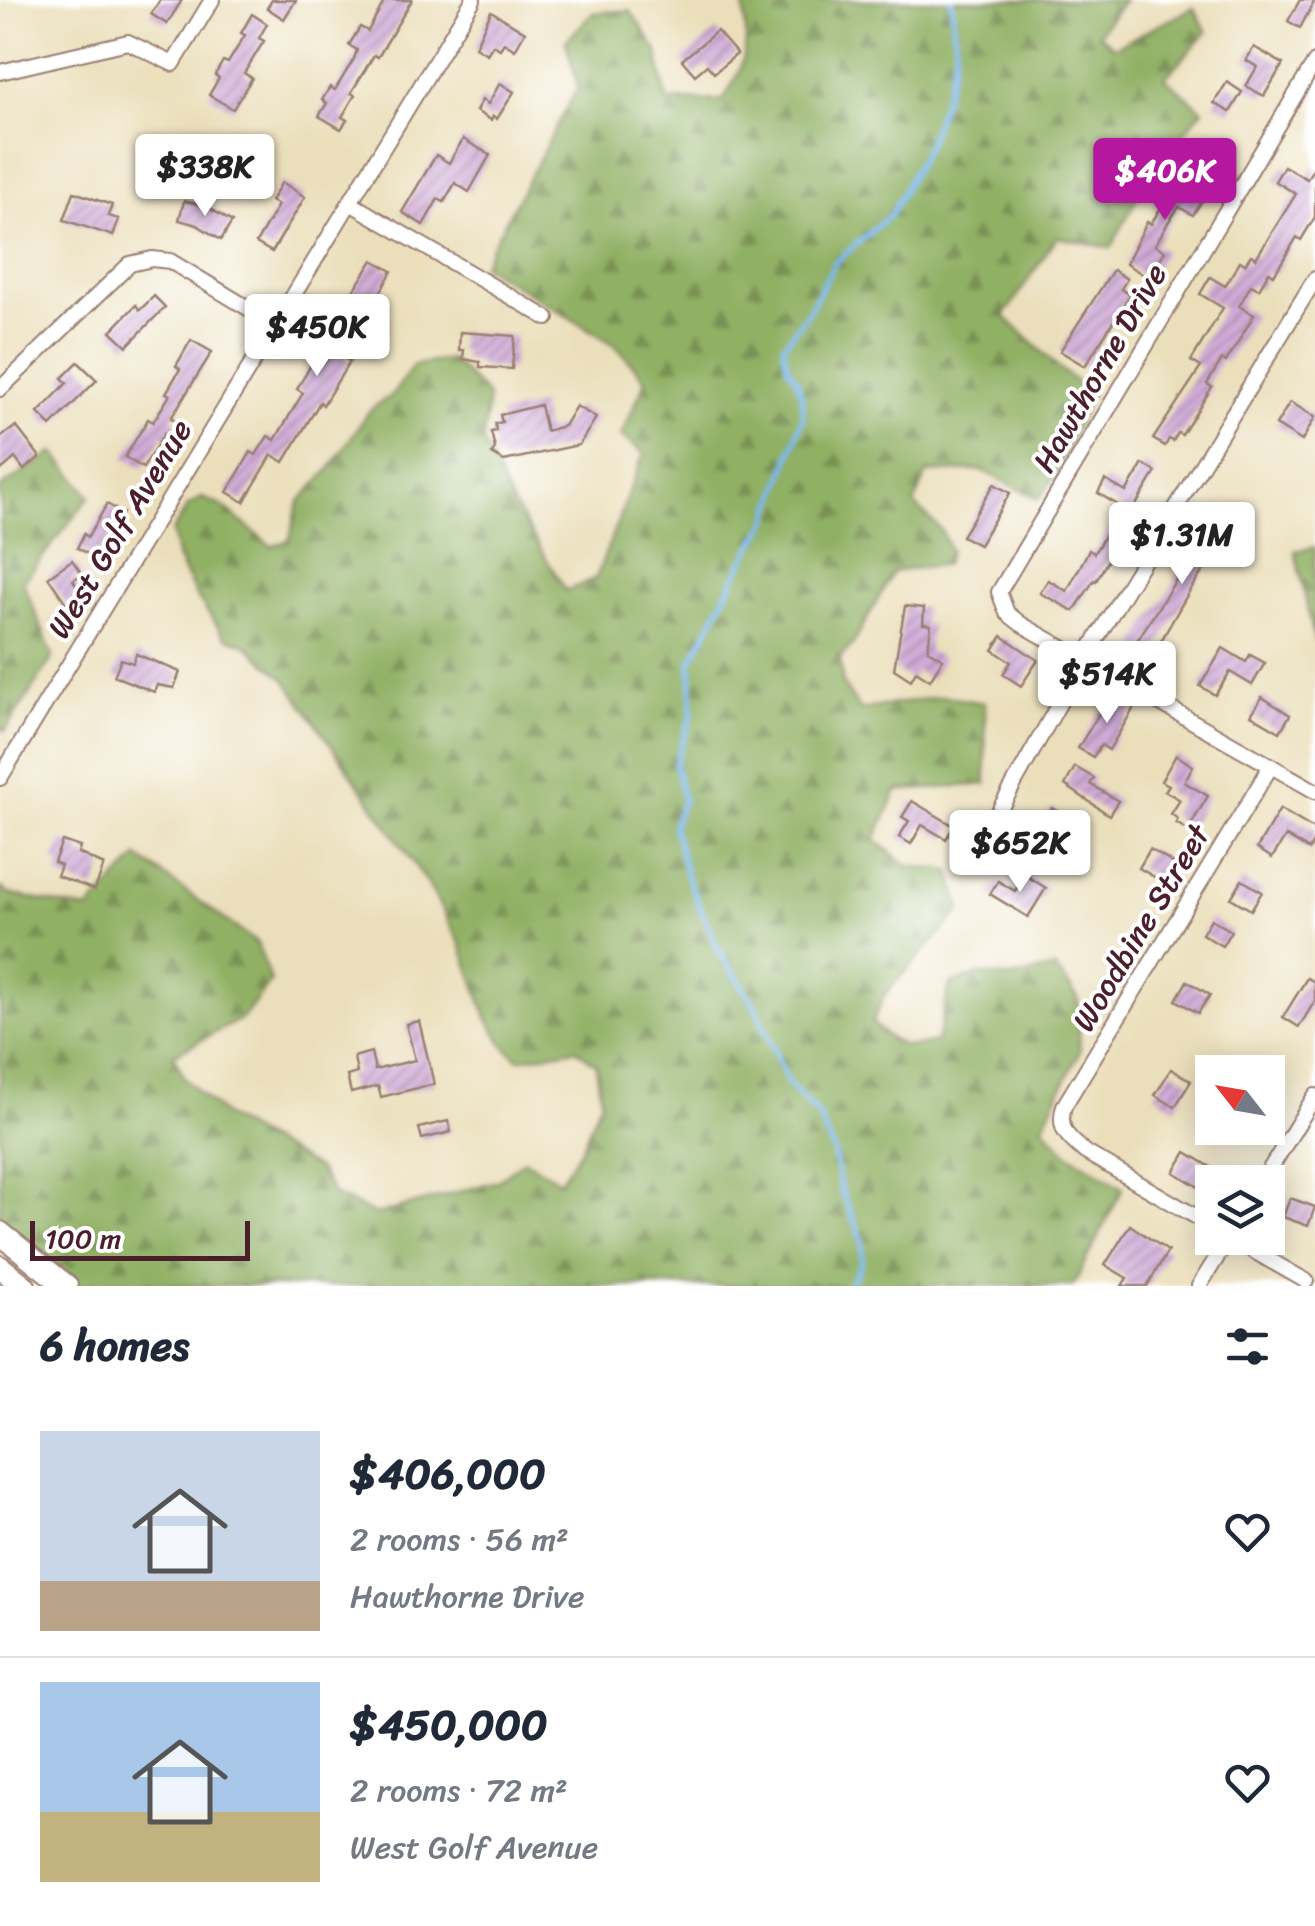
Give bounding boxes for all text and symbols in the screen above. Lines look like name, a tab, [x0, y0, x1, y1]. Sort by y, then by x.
pin: $338K	[135, 134, 275, 219]
text: $338K	[157, 138, 253, 195]
pin: $406K	[1095, 138, 1235, 223]
text: $406K	[1115, 142, 1215, 199]
street label: Hawthorne Drive	[1017, 252, 1183, 484]
pin: $450K	[247, 294, 387, 379]
text: $450K	[267, 298, 367, 355]
street label: West Golf Avenue	[32, 408, 208, 650]
pin: $1.31M	[1101, 502, 1263, 587]
text: $1.31M	[1131, 506, 1233, 563]
pin: $514K	[1037, 641, 1177, 726]
text: $514K	[1060, 645, 1154, 702]
pin: $652K	[950, 810, 1090, 895]
street label: Woodbine Street	[1056, 812, 1226, 1043]
text: $652K	[971, 814, 1069, 871]
north arrow	[1195, 1055, 1285, 1145]
map controls	[1195, 1055, 1285, 1255]
button: layers	[1195, 1165, 1285, 1255]
text: 100 m	[45, 1214, 121, 1263]
scale bar	[30, 1216, 250, 1260]
text: 6 homes	[40, 1309, 189, 1383]
icon: filters	[1220, 1319, 1275, 1374]
text: $406,000	[350, 1437, 546, 1511]
icon: home	[120, 1471, 240, 1591]
icon: heart	[1220, 1504, 1275, 1559]
text: 2 rooms · 56 m²	[350, 1511, 569, 1568]
text: Hawthorne Drive	[350, 1568, 584, 1625]
text: $450,000	[350, 1688, 548, 1762]
icon: home	[120, 1722, 240, 1842]
icon: heart	[1220, 1755, 1275, 1810]
text: 2 rooms · 72 m²	[350, 1762, 568, 1819]
text: West Golf Avenue	[350, 1819, 598, 1876]

